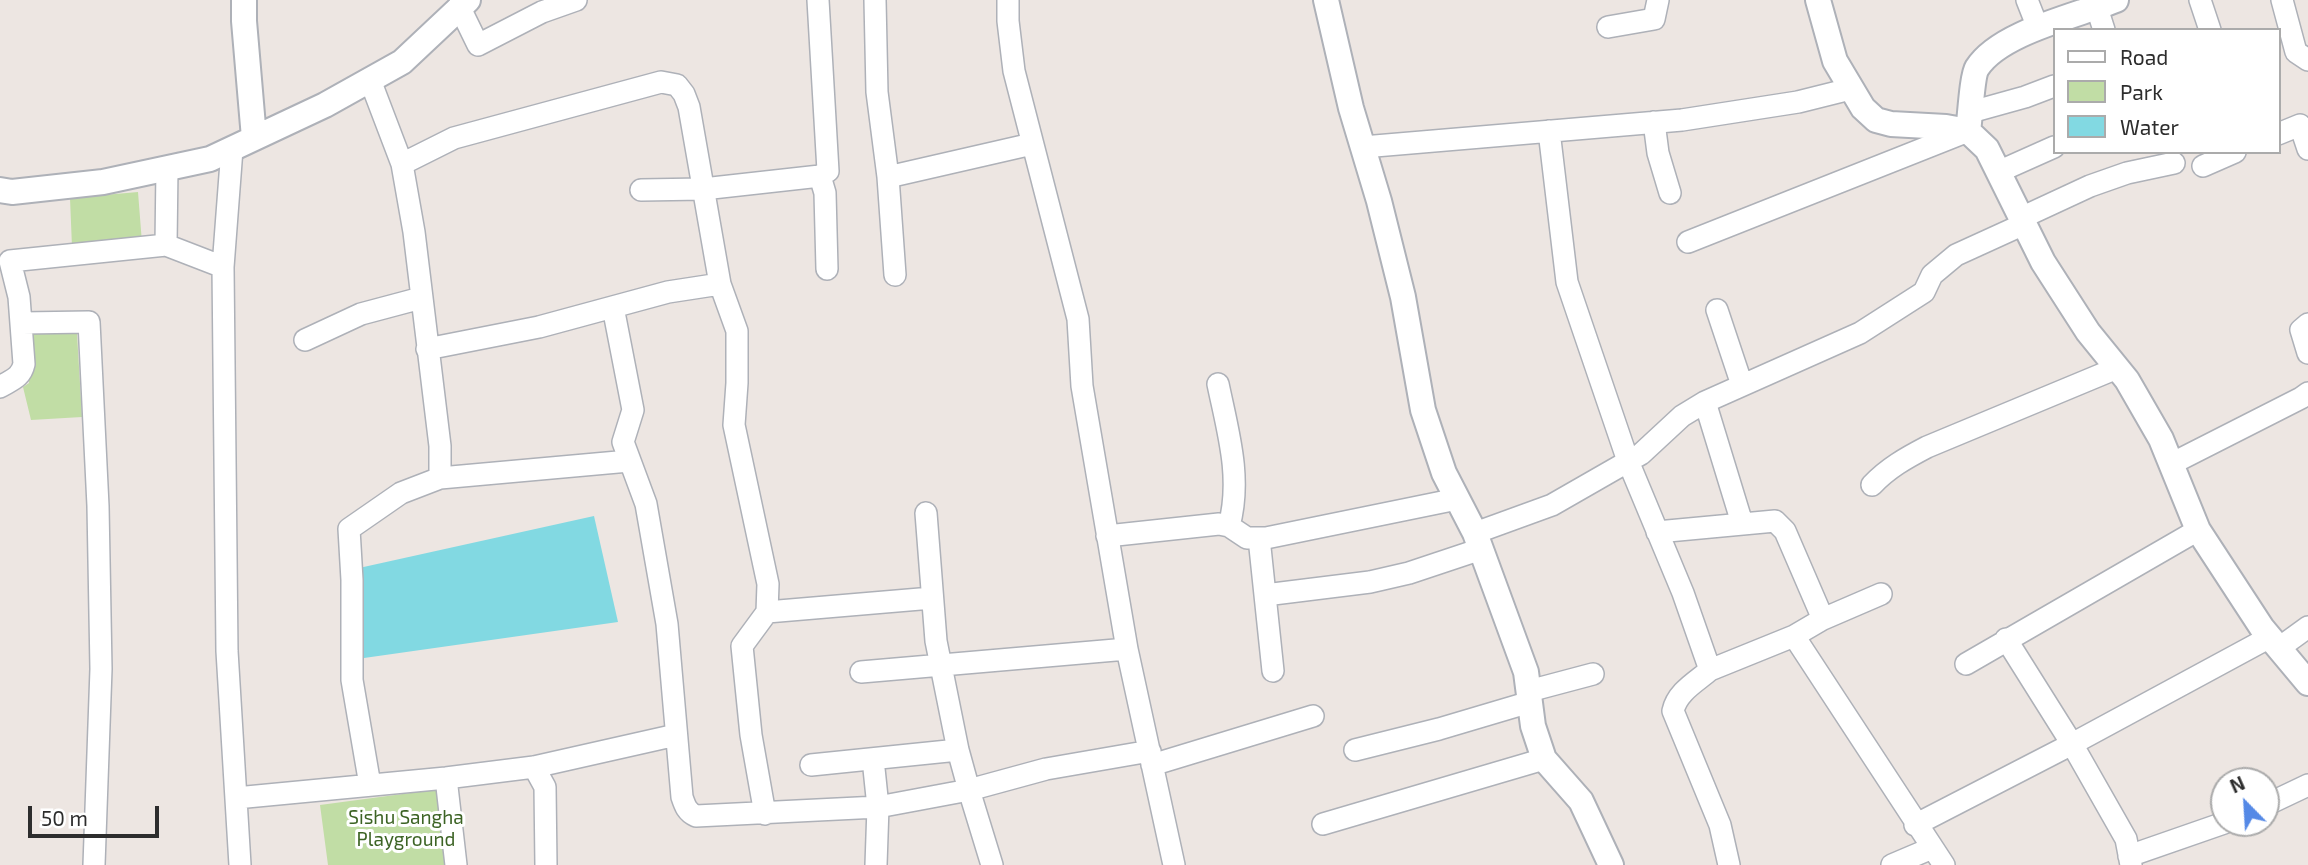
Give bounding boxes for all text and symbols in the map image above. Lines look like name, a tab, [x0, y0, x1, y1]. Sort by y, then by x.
legend	[2052, 28, 2280, 154]
text: Road	[2120, 44, 2168, 69]
text: Park	[2120, 79, 2163, 104]
text: Water	[2120, 114, 2179, 139]
north arrow	[2210, 767, 2280, 837]
text: N	[2226, 771, 2248, 797]
scale bar	[32, 792, 163, 836]
text: 50 m	[41, 805, 88, 830]
park label: Sishu Sangha Playground	[348, 807, 464, 851]

